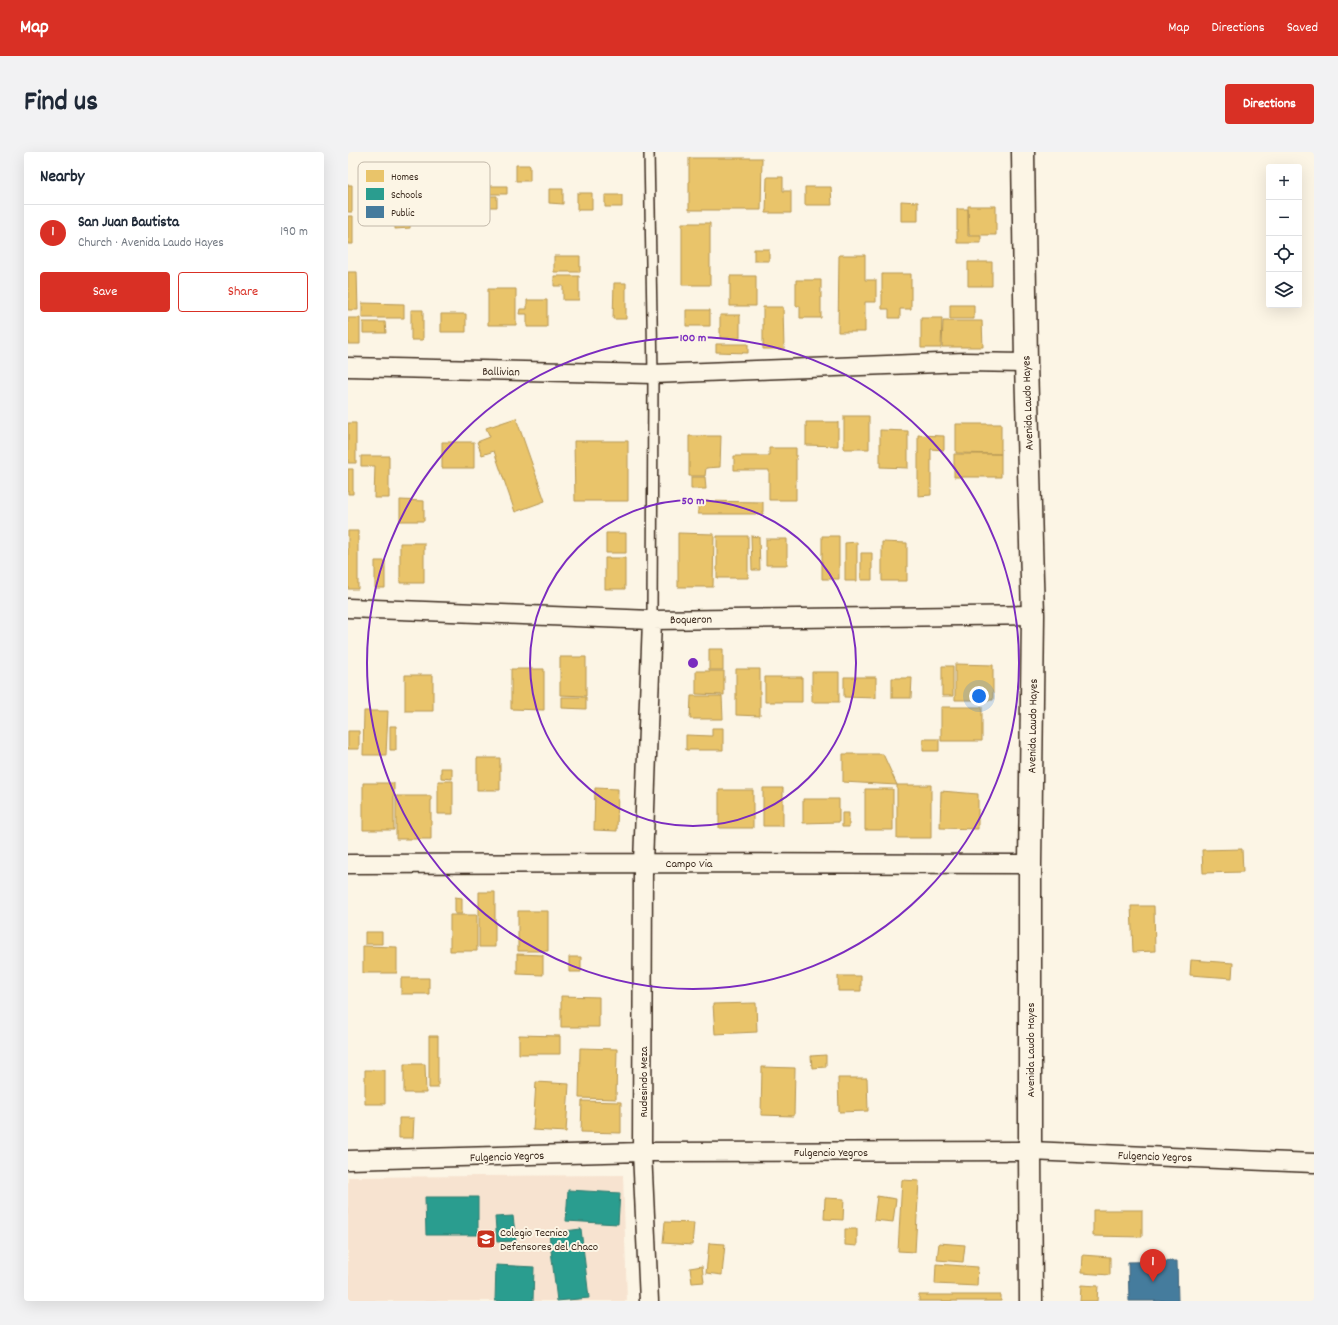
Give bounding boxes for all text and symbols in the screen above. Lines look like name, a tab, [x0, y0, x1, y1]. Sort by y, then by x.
text: Map	[20, 15, 49, 42]
text: Map	[1168, 18, 1190, 38]
text: Directions	[1212, 18, 1265, 38]
text: Saved	[1287, 18, 1318, 38]
text: Find us	[24, 84, 98, 124]
button: Directions	[1225, 84, 1314, 124]
legend	[358, 162, 490, 226]
map controls	[1266, 164, 1302, 308]
button: +	[1266, 164, 1302, 200]
text: Nearby	[40, 166, 84, 190]
text: Homes	[391, 170, 419, 186]
text: Schools	[391, 188, 423, 204]
button: −	[1266, 200, 1302, 236]
text: Public	[391, 206, 415, 222]
text: San Juan Bautista	[78, 212, 179, 234]
text: 1	[52, 223, 54, 242]
text: 190 m	[280, 223, 308, 242]
text: Church · Avenida Laudo Hayes	[78, 234, 224, 253]
button: locate	[1266, 236, 1302, 272]
button: Save	[40, 272, 170, 312]
button: Share	[178, 272, 308, 312]
button: layers	[1266, 272, 1302, 308]
text: 100 m	[680, 330, 706, 347]
street label: Avenida Laudo Hayes	[1018, 355, 1039, 451]
street label: Ballivian	[482, 364, 520, 381]
text: 50 m	[681, 493, 705, 510]
street label: Boqueron	[670, 612, 713, 629]
centre of rings	[686, 656, 700, 670]
street label: Avenida Laudo Hayes	[1024, 678, 1043, 774]
your location	[969, 686, 989, 706]
street label: Campo Via	[665, 856, 713, 873]
street label: Avenida Laudo Hayes	[1023, 1003, 1040, 1097]
street label: Rudesindo Meza	[636, 1046, 653, 1117]
street label: Fulgencio Yegros	[794, 1145, 868, 1162]
street label: Fulgencio Yegros	[470, 1148, 544, 1167]
street label: Fulgencio Yegros	[1118, 1148, 1192, 1167]
place label: Colegio Tecnico Defensores del Chaco	[500, 1225, 598, 1256]
school or university icon: Colegio Tecnico Defensores del Chaco	[475, 1228, 497, 1250]
pin: 1	[1140, 1249, 1166, 1282]

